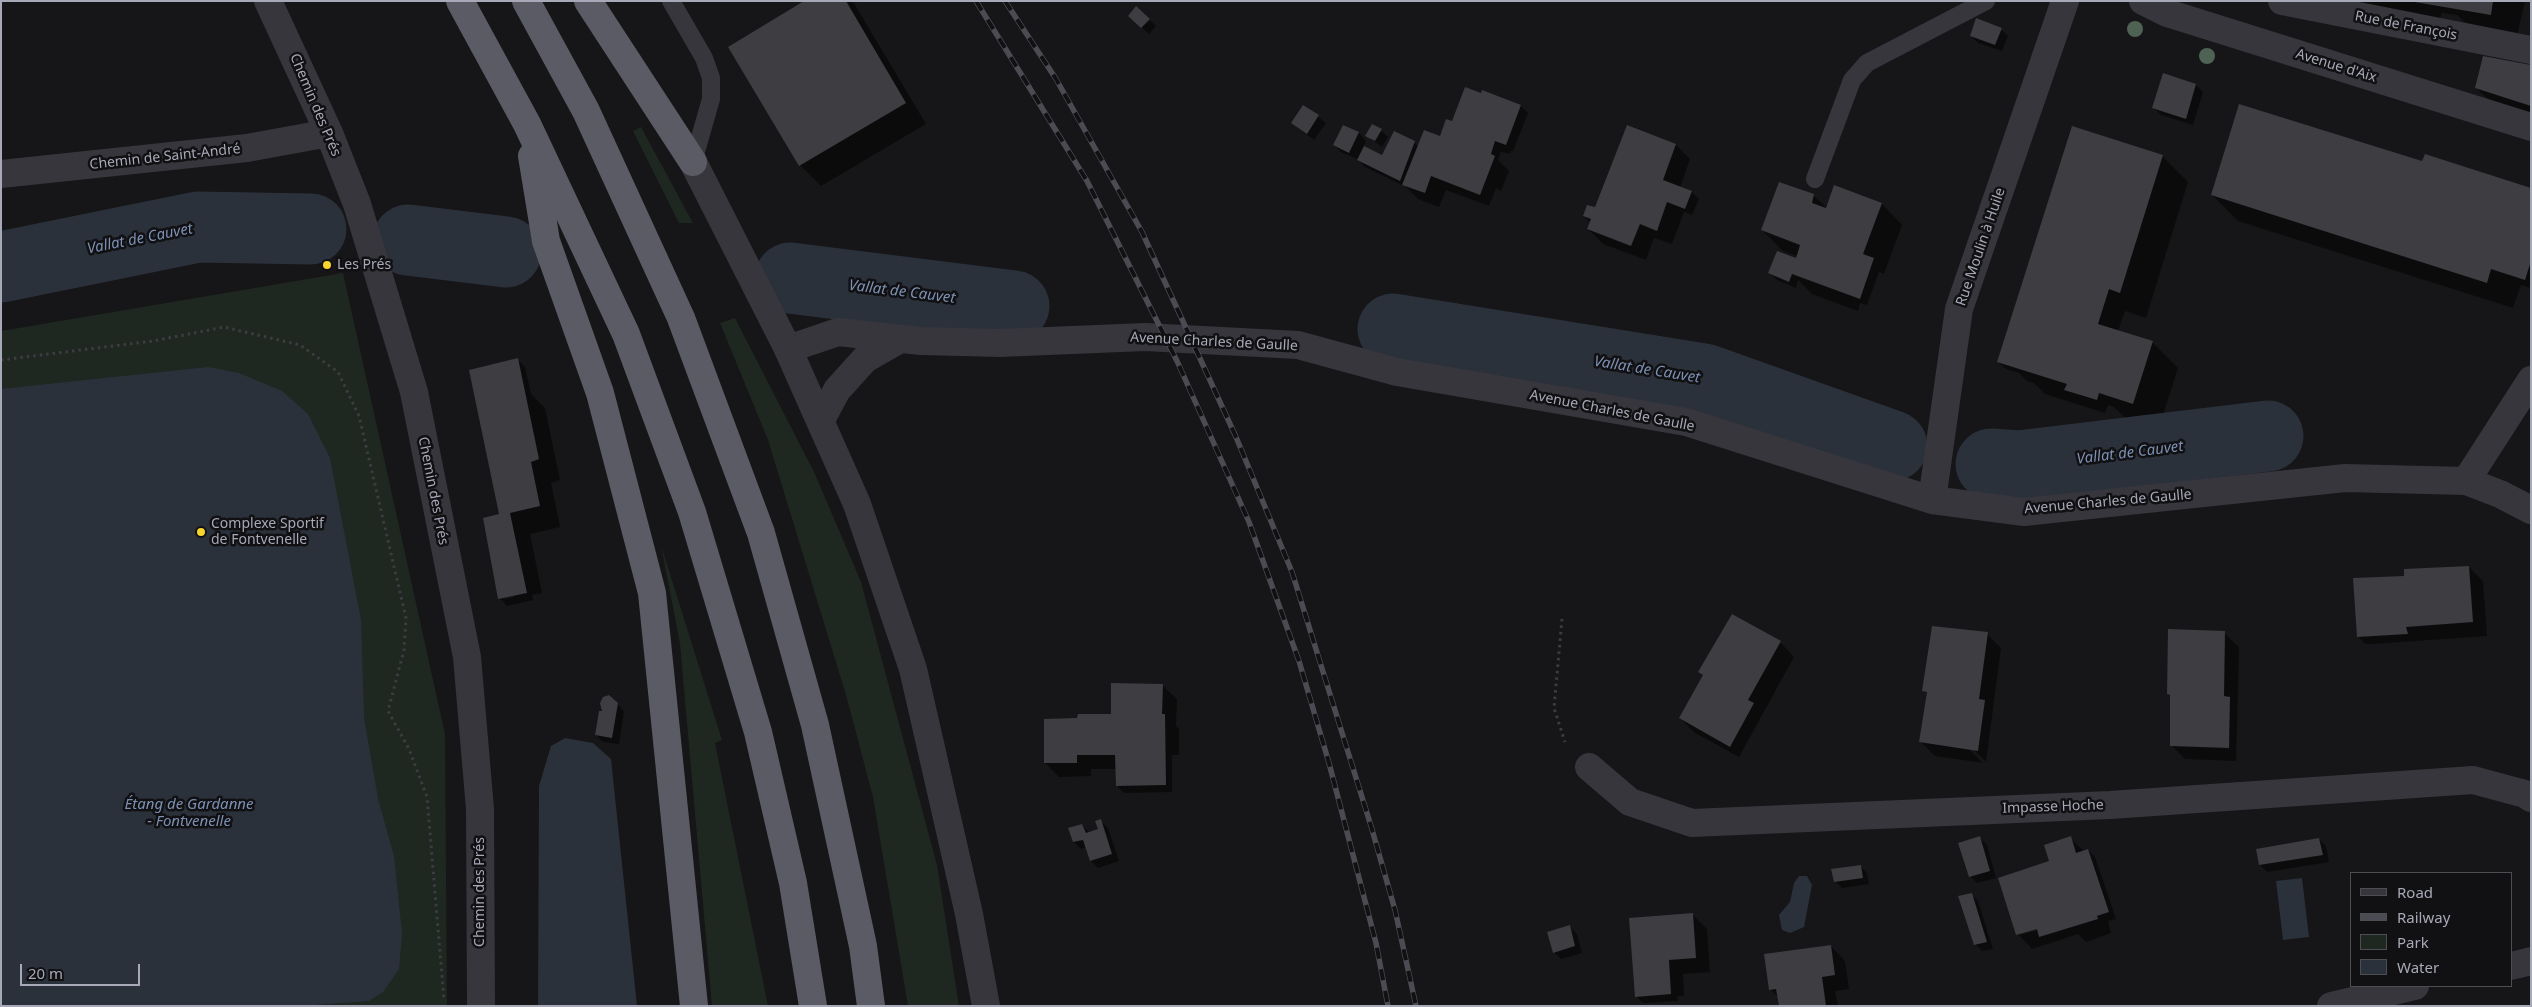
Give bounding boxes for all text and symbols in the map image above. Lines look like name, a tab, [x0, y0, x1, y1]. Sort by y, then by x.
street label: Rue de François	[2353, 8, 2459, 44]
street label: Avenue d'Aix	[2294, 46, 2378, 86]
street label: Chemin des Prés	[286, 51, 344, 159]
street label: Chemin de Saint-André	[89, 141, 241, 173]
street label: Rue Moulin à Huile	[1953, 186, 2009, 308]
water label: Vallat de Cauvet	[86, 220, 194, 258]
place label: Les Prés	[337, 257, 391, 273]
marker: Les Prés	[321, 259, 333, 271]
water label: Vallat de Cauvet	[848, 277, 956, 307]
street label: Avenue Charles de Gaulle	[1130, 329, 1298, 355]
water label: Vallat de Cauvet	[1593, 353, 1701, 387]
street label: Avenue Charles de Gaulle	[1528, 387, 1696, 435]
street label: Chemin des Prés	[414, 435, 452, 547]
water label: Vallat de Cauvet	[2076, 438, 2184, 468]
street label: Avenue Charles de Gaulle	[2024, 486, 2192, 518]
place label: Complexe Sportif de Fontvenelle	[211, 516, 324, 548]
marker: Complexe Sportif de Fontvenelle	[195, 526, 207, 538]
water label: Étang de Gardanne - Fontvenelle	[125, 796, 253, 831]
street label: Impasse Hoche	[2002, 797, 2104, 817]
street label: Chemin des Prés	[472, 837, 488, 947]
legend	[2350, 872, 2512, 987]
text: Road	[2397, 882, 2433, 902]
text: Railway	[2397, 907, 2450, 927]
text: Park	[2397, 932, 2429, 952]
scale bar	[22, 954, 142, 986]
text: Water	[2397, 957, 2439, 977]
text: 20 m	[28, 963, 63, 983]

